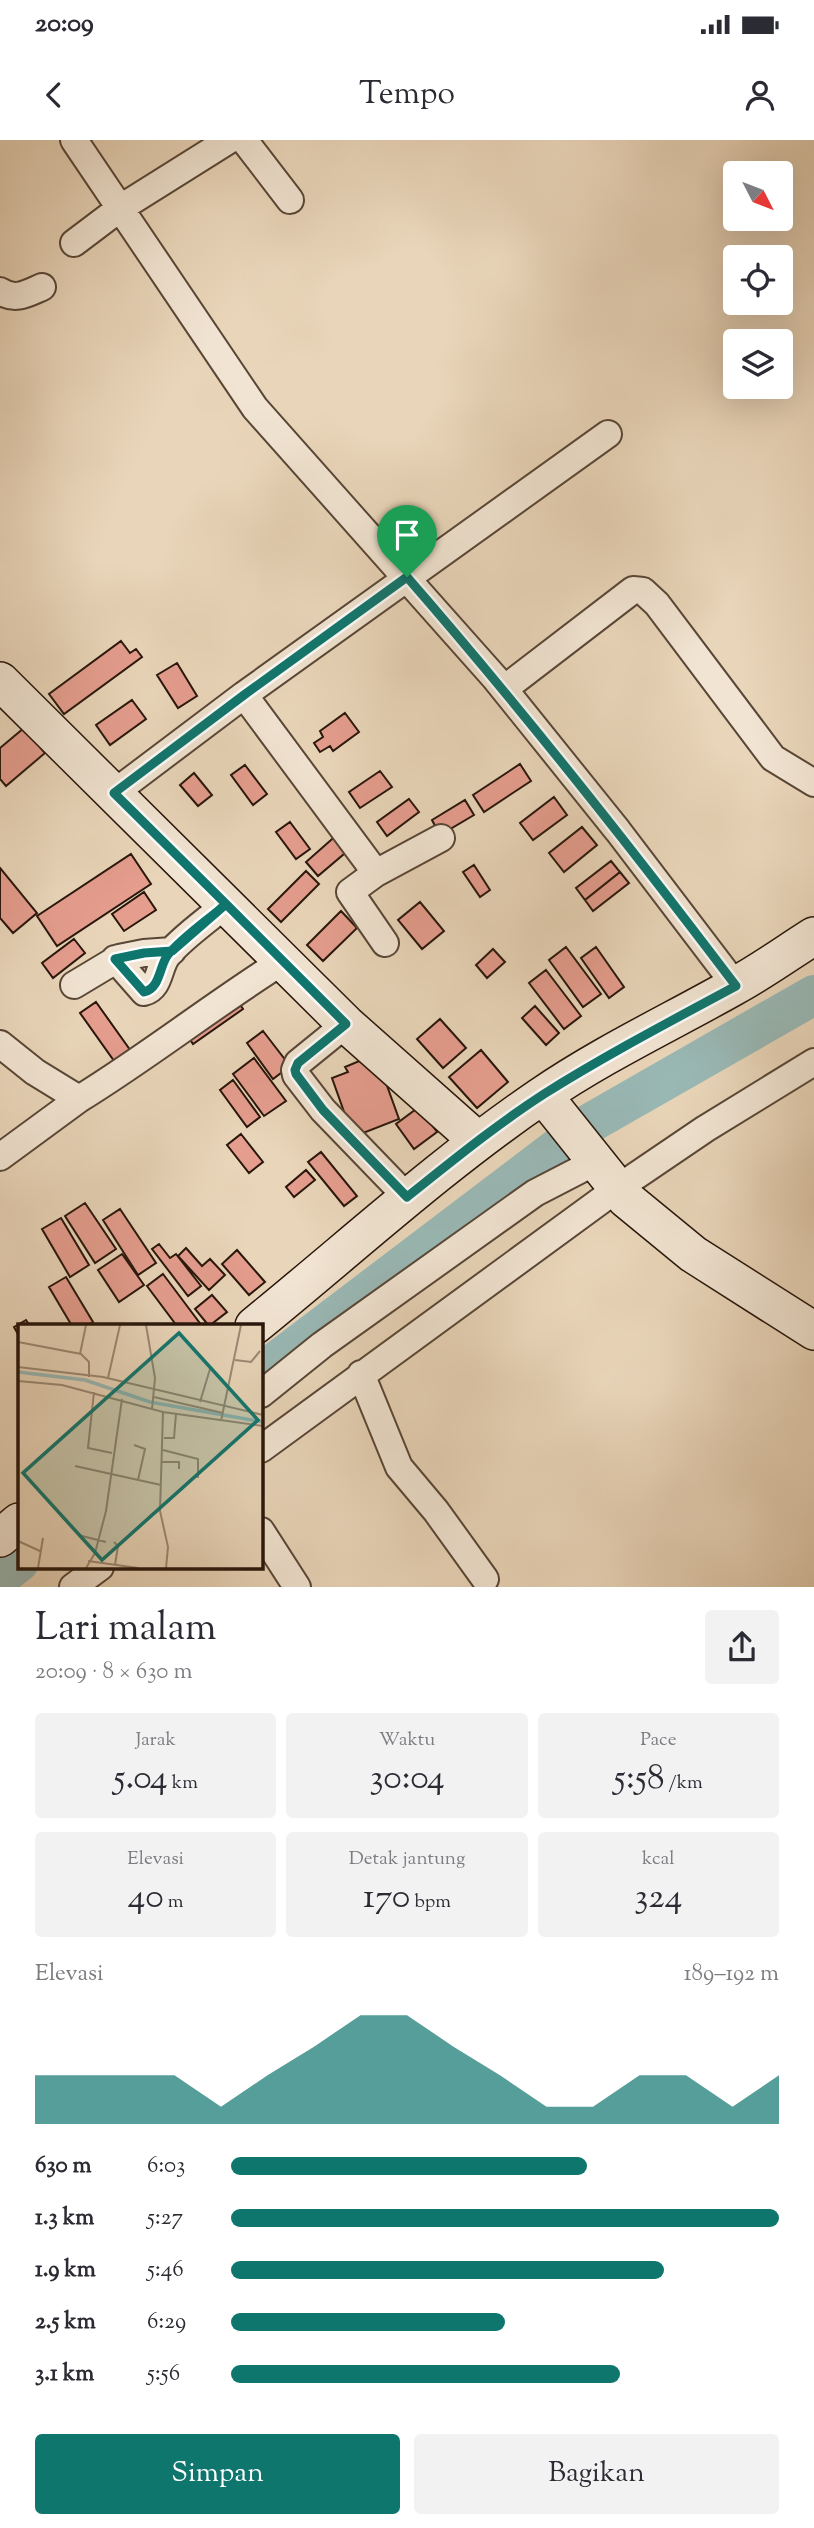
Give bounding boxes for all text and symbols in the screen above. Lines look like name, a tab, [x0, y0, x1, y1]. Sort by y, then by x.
text: 20:09	[35, 6, 94, 43]
text: Tempo	[359, 72, 455, 118]
icon: back	[35, 76, 73, 114]
icon: person	[741, 76, 779, 114]
north arrow	[723, 161, 793, 231]
map controls	[723, 161, 793, 399]
button: locate	[723, 245, 793, 315]
button: layers	[723, 329, 793, 399]
pin	[377, 505, 437, 577]
icon: arrive	[388, 516, 426, 554]
inset map	[18, 1324, 262, 1569]
text: Lari malam	[35, 1603, 217, 1657]
button: share	[705, 1610, 779, 1684]
text: 20:09 · 8 × 630 m	[35, 1656, 192, 1689]
text: Jarak	[136, 1727, 176, 1754]
text: Waktu	[379, 1727, 435, 1754]
text: Pace	[640, 1727, 677, 1754]
text: 5.04	[113, 1754, 168, 1805]
text: 30:04	[369, 1754, 445, 1805]
text: 5:58	[614, 1754, 664, 1805]
text: km	[168, 1770, 198, 1797]
text: /km	[664, 1770, 703, 1797]
text: Elevasi	[127, 1846, 184, 1873]
text: Detak jantung	[349, 1846, 465, 1873]
text: kcal	[642, 1846, 675, 1873]
text: 40	[128, 1873, 164, 1924]
text: 170	[363, 1873, 410, 1924]
text: 324	[634, 1873, 682, 1924]
text: m	[164, 1889, 183, 1916]
text: bpm	[410, 1889, 451, 1916]
text: Elevasi	[35, 1958, 104, 1991]
text: 189–192 m	[684, 1958, 779, 1991]
text: 630 m	[35, 2150, 92, 2183]
text: 6:03	[147, 2150, 185, 2183]
text: 1.3 km	[35, 2202, 94, 2235]
text: 5:27	[147, 2202, 183, 2235]
text: 1.9 km	[35, 2254, 96, 2287]
text: 5:46	[147, 2254, 184, 2287]
text: 2.5 km	[35, 2306, 96, 2339]
text: 6:29	[147, 2306, 186, 2339]
text: 3.1 km	[35, 2358, 94, 2391]
text: 5:56	[147, 2358, 180, 2391]
button: Simpan	[35, 2434, 400, 2514]
button: Bagikan	[414, 2434, 779, 2514]

